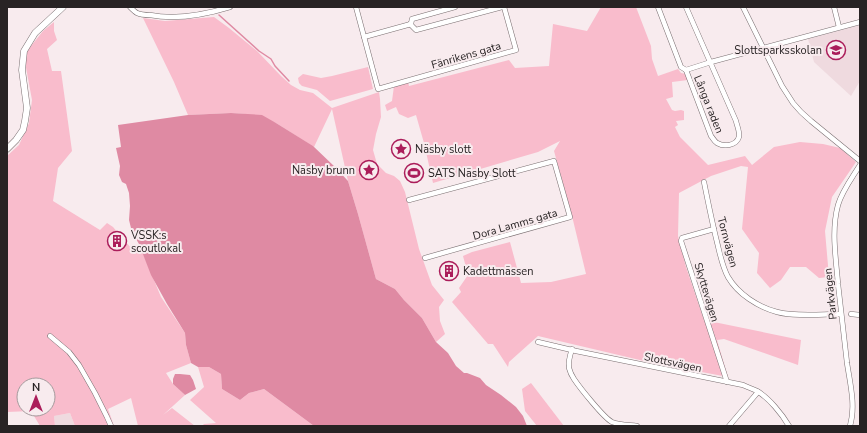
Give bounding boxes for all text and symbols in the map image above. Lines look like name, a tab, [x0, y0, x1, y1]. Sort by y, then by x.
street label: Fänrikens gata	[430, 38, 503, 73]
school or university icon: Slottsparksskolan	[825, 39, 847, 61]
place label: Slottsparksskolan	[734, 43, 822, 58]
street label: Långa raden	[690, 73, 727, 135]
place icon: Näsby slott	[390, 138, 412, 160]
place label: Näsby slott	[415, 142, 471, 157]
place icon: Näsby brunn	[358, 159, 380, 181]
sports icon: SATS Näsby Slott	[403, 162, 425, 184]
place label: Näsby brunn	[292, 163, 355, 178]
place label: SATS Näsby Slott	[428, 166, 516, 181]
street label: Dora Lamms gata	[471, 205, 559, 244]
street label: Tornvägen	[714, 215, 741, 269]
place label: VSSK:s scoutlokal	[130, 228, 182, 256]
building icon: VSSK:s scoutlokal	[106, 230, 128, 252]
building icon: Kadettmässen	[438, 260, 460, 282]
street label: Skyttevägen	[690, 261, 723, 324]
place label: Kadettmässen	[463, 264, 533, 279]
street label: Parkvägen	[820, 267, 841, 320]
street label: Slottsvägen	[643, 349, 703, 376]
north arrow	[16, 377, 56, 417]
text: N	[32, 380, 40, 395]

